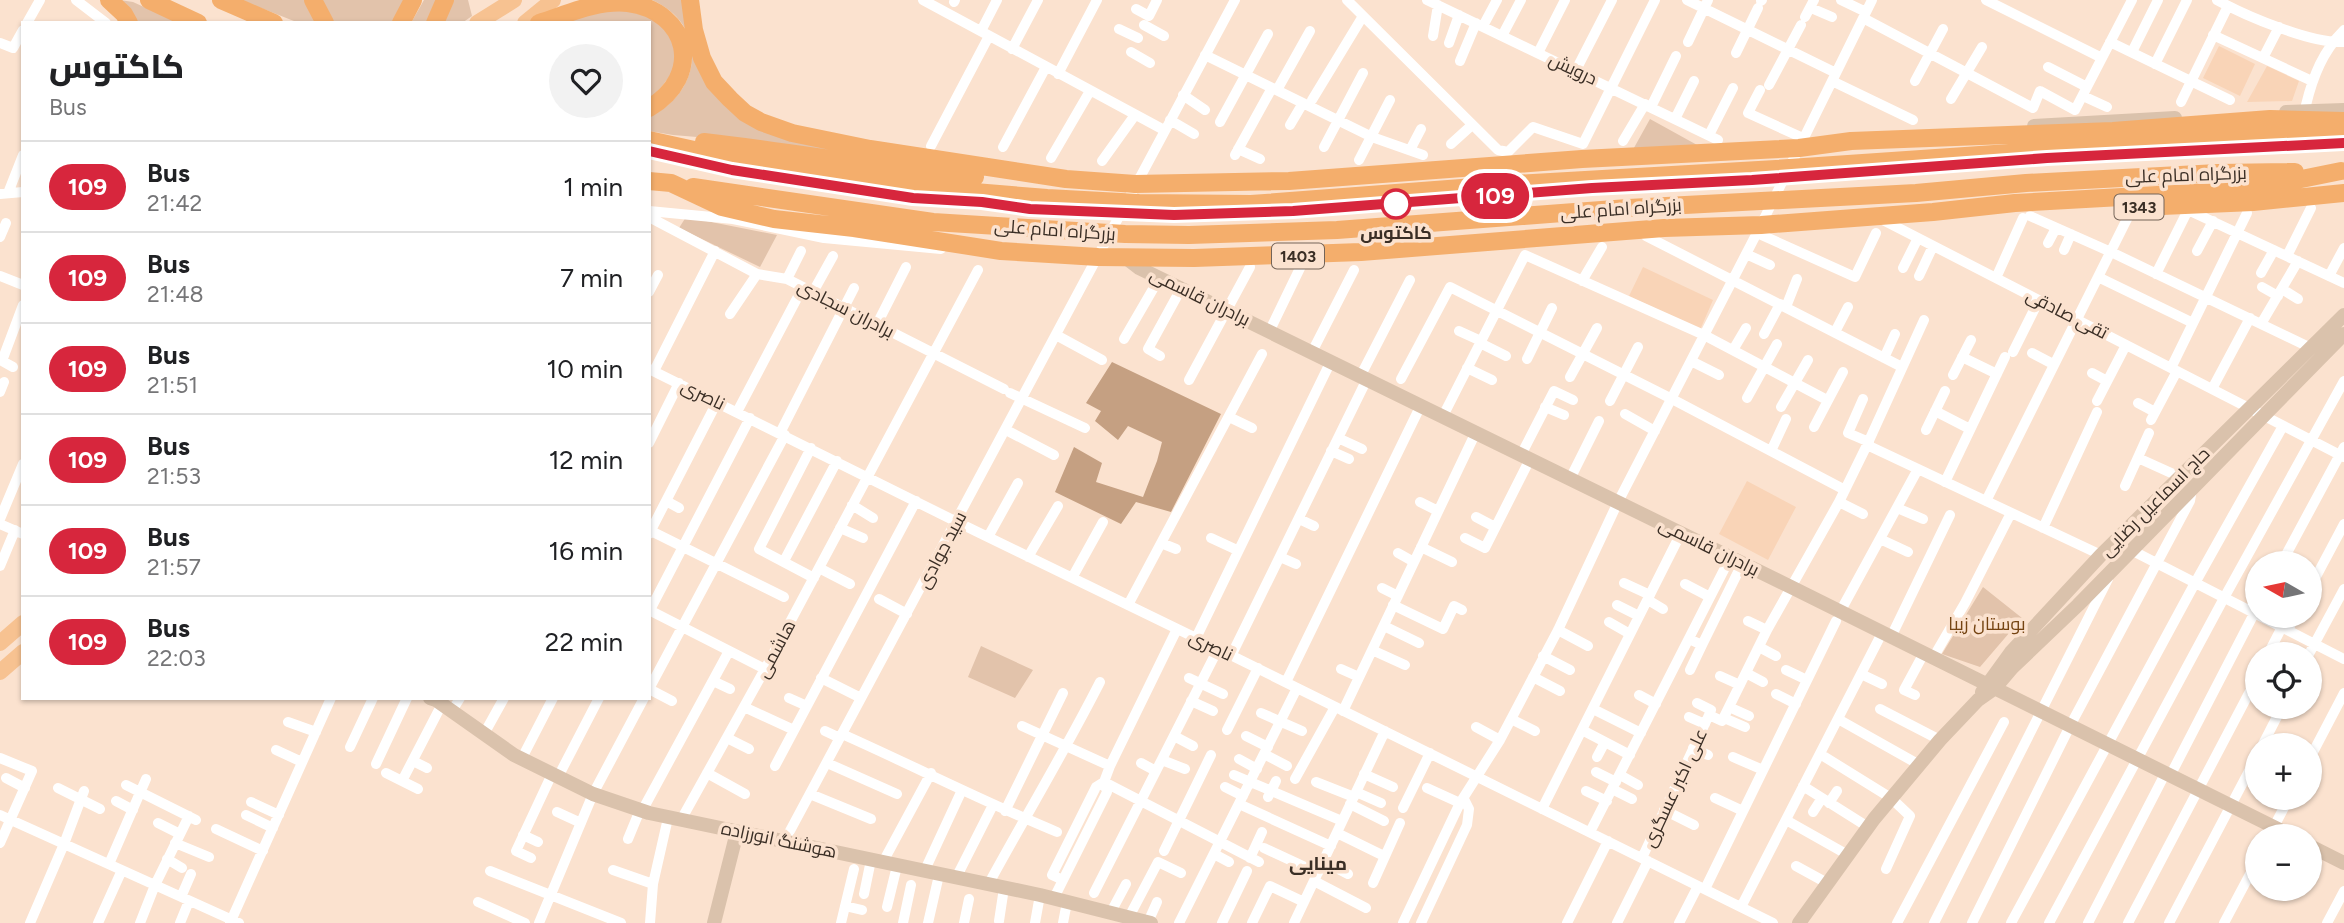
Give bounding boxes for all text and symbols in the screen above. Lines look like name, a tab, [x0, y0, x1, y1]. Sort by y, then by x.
button: heart	[549, 44, 623, 118]
text: کاکتوس	[49, 47, 184, 86]
street label: درویش	[1545, 48, 1601, 90]
text: Bus	[49, 93, 87, 121]
text: Bus	[147, 157, 190, 189]
street label: بزرگراه امام علی	[2125, 162, 2247, 189]
text: 1 min	[563, 171, 623, 203]
text: 109	[68, 172, 107, 201]
line badge: 109	[1455, 173, 1535, 219]
text: 109	[1475, 181, 1515, 210]
text: 21:42	[147, 189, 202, 217]
marker: کاکتوس	[1381, 189, 1411, 219]
street label: بزرگراه امام علی	[1559, 194, 1683, 225]
road number: 1343	[2114, 195, 2164, 220]
street label: بزرگراه امام علی	[993, 215, 1117, 246]
place label: کاکتوس	[1360, 222, 1432, 244]
road number: 1403	[1272, 244, 1324, 268]
text: Bus	[147, 248, 190, 280]
text: 7 min	[560, 262, 623, 294]
text: 109	[68, 263, 107, 292]
street label: برادران قاسمی	[1146, 263, 1254, 331]
street label: برادران سجادی	[794, 275, 898, 343]
text: 21:48	[147, 280, 204, 308]
street label: تقی صادقی	[2022, 284, 2112, 344]
text: Bus	[147, 339, 190, 371]
text: 10 min	[547, 353, 623, 385]
text: 109	[68, 354, 107, 383]
text: 21:51	[147, 371, 198, 399]
street label: ناصری	[678, 375, 728, 415]
text: Bus	[147, 430, 190, 462]
street label: حاج اسماعیل رضایی	[2096, 443, 2215, 562]
text: 12 min	[549, 444, 623, 476]
text: 109	[68, 445, 107, 474]
text: 21:53	[147, 462, 201, 490]
street label: سید جوادی	[912, 508, 972, 592]
street label: برادران قاسمی	[1655, 513, 1763, 581]
text: Bus	[147, 521, 190, 553]
text: 16 min	[548, 535, 623, 567]
text: 109	[68, 536, 107, 565]
north arrow	[2245, 551, 2322, 628]
map controls	[2245, 551, 2322, 901]
text: 21:57	[147, 553, 201, 581]
text: Bus	[147, 612, 190, 644]
park label: بوستان زیبا	[1948, 613, 2026, 635]
street label: هاشمی	[752, 616, 800, 682]
text: 22 min	[545, 626, 623, 658]
street label: ناصری	[1186, 626, 1236, 666]
text: 109	[68, 627, 107, 656]
button: locate	[2245, 642, 2322, 719]
text: 22:03	[147, 644, 206, 672]
street label: علی اکبر عسگری	[1638, 725, 1712, 851]
button: +	[2245, 733, 2322, 810]
street label: هوشنگ انورزاده	[719, 817, 839, 863]
button: −	[2245, 824, 2322, 901]
district label: مینایی	[1289, 852, 1347, 875]

